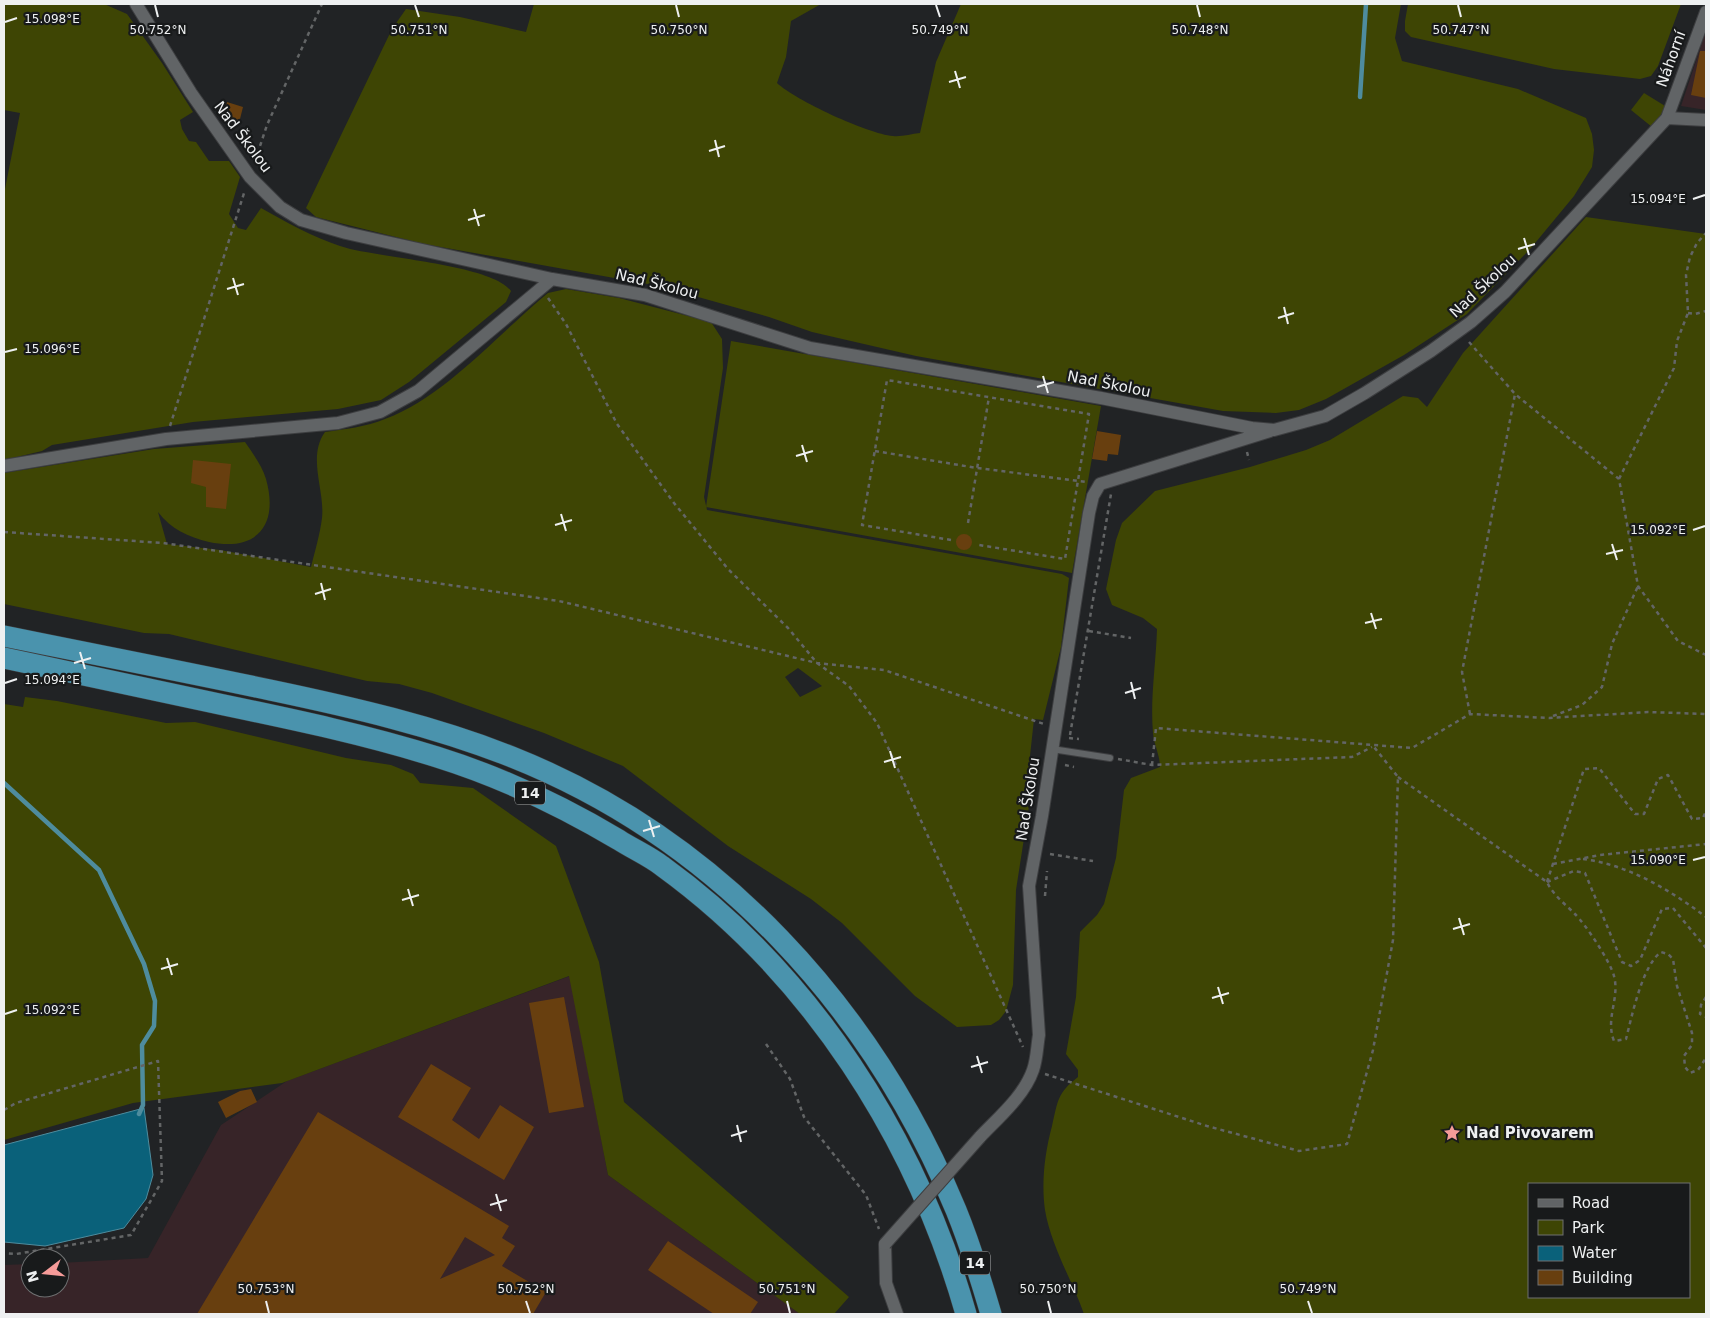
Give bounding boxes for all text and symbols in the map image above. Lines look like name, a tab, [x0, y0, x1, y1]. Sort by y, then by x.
text: 15.098°E	[24, 12, 80, 26]
text: 50.752°N	[130, 23, 186, 37]
text: 50.751°N	[391, 23, 447, 37]
text: 50.750°N	[651, 23, 707, 37]
text: 50.749°N	[912, 23, 968, 37]
text: 50.748°N	[1172, 23, 1228, 37]
text: 50.747°N	[1433, 23, 1489, 37]
street label: Náhorní	[1653, 28, 1690, 90]
street label: Nad Školou	[210, 97, 276, 176]
text: 15.094°E	[1630, 192, 1686, 206]
street label: Nad Školou	[1445, 250, 1520, 321]
street label: Nad Školou	[614, 264, 700, 303]
text: 15.096°E	[24, 342, 80, 356]
street label: Nad Školou	[1066, 366, 1152, 401]
text: 15.092°E	[1630, 523, 1686, 537]
text: 15.094°E	[24, 673, 80, 687]
street label: Nad Školou	[1012, 756, 1043, 842]
road number: 14	[515, 781, 545, 804]
text: 15.090°E	[1630, 853, 1686, 867]
text: 15.092°E	[24, 1003, 80, 1017]
place icon: Nad Pivovarem	[1442, 1123, 1462, 1143]
place label: Nad Pivovarem	[1466, 1124, 1594, 1142]
legend	[1528, 1183, 1690, 1298]
text: Road	[1572, 1194, 1610, 1212]
text: Park	[1572, 1219, 1605, 1237]
text: Water	[1572, 1244, 1617, 1262]
north arrow	[20, 1248, 70, 1298]
road number: 14	[960, 1252, 990, 1274]
text: N	[23, 1269, 42, 1284]
text: Building	[1572, 1269, 1633, 1287]
text: 50.753°N	[238, 1282, 294, 1296]
text: 50.752°N	[498, 1282, 554, 1296]
text: 50.751°N	[759, 1282, 815, 1296]
text: 50.750°N	[1020, 1282, 1076, 1296]
text: 50.749°N	[1280, 1282, 1336, 1296]

